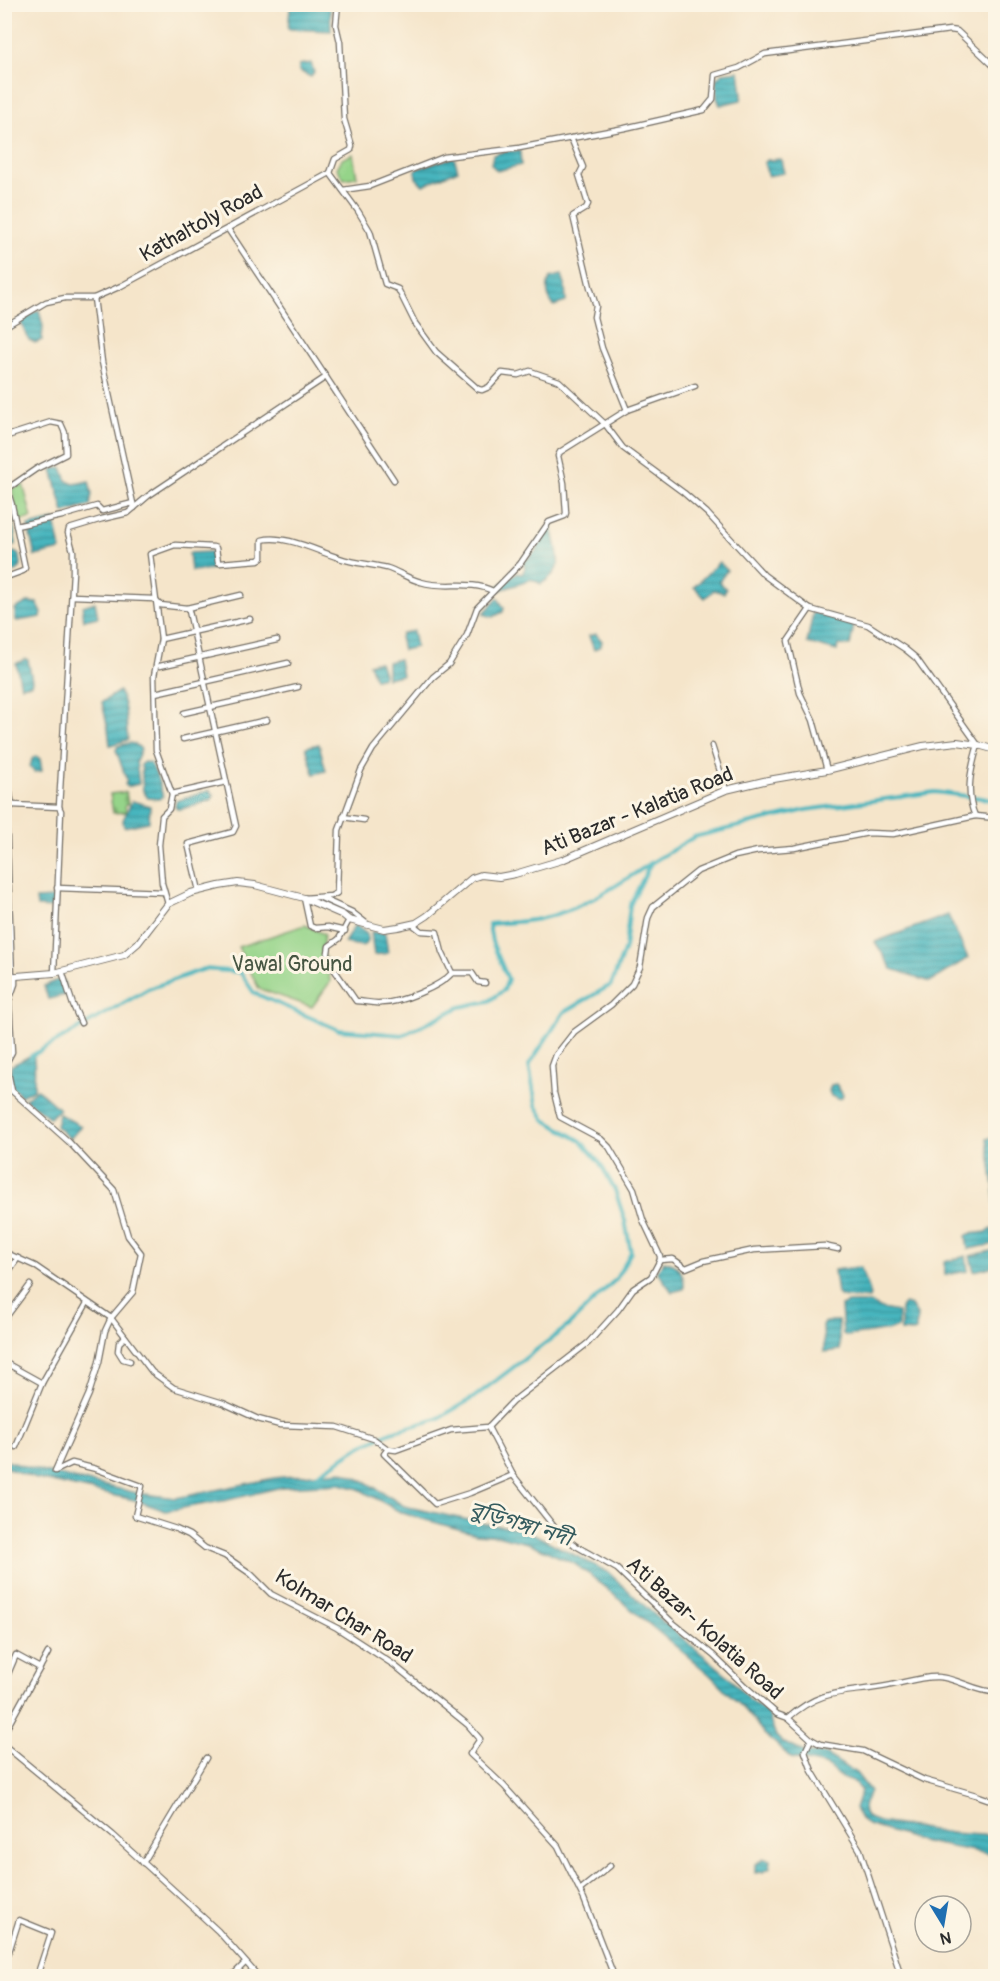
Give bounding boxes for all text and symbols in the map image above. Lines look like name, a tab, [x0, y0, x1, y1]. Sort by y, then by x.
street label: Kathaltoly Road	[135, 179, 268, 268]
street label: Ati Bazar - Kalatia Road	[537, 761, 737, 862]
park label: Vawal Ground	[232, 951, 352, 978]
water label: বুড়িগঙ্গা নদী	[466, 1495, 579, 1554]
street label: Ati Bazar- Kolatia Road	[621, 1551, 789, 1706]
street label: Kolmar Char Road	[270, 1563, 418, 1670]
north arrow	[913, 1894, 973, 1954]
text: N	[938, 1927, 953, 1949]

